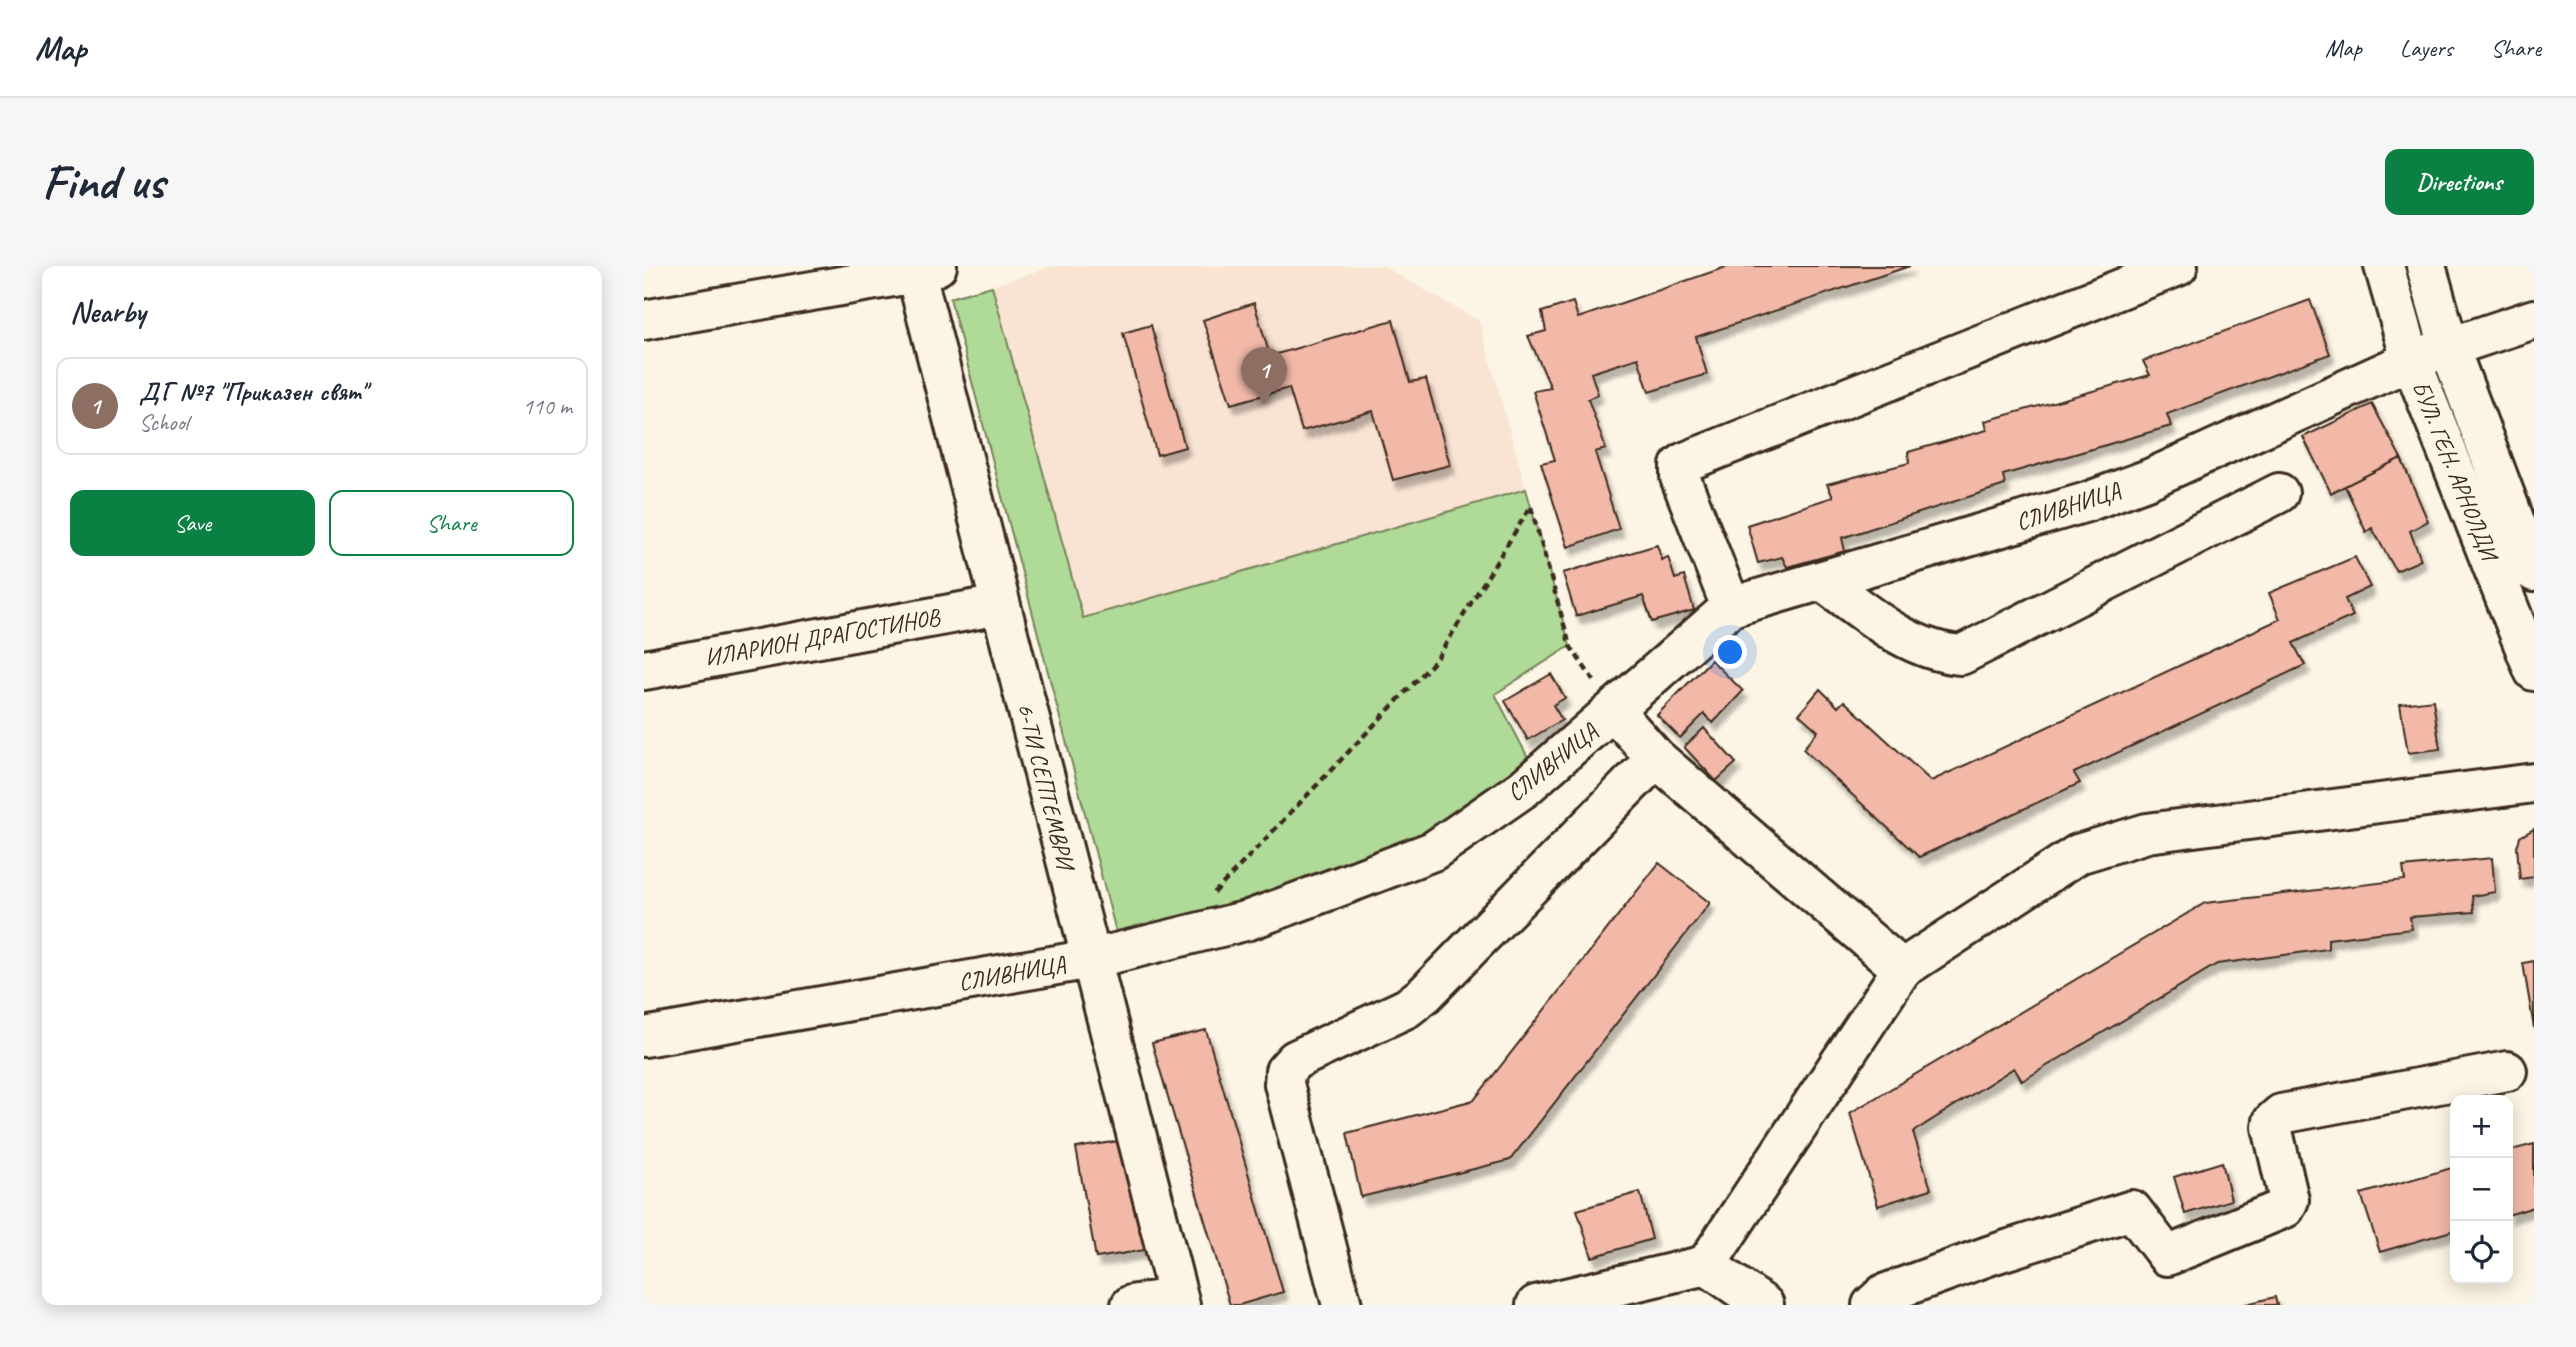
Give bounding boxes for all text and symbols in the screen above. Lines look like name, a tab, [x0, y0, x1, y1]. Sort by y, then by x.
text: Map	[35, 27, 86, 69]
text: Map	[2325, 33, 2362, 63]
text: Layers	[2400, 33, 2453, 63]
text: Share	[2491, 33, 2541, 63]
button: Directions	[2385, 149, 2534, 215]
text: Find us	[42, 151, 164, 213]
text: Nearby	[70, 293, 146, 331]
pin: 1	[1241, 347, 1287, 405]
text: ДГ №7 "Приказен свят"	[139, 375, 366, 408]
street label: БУЛ. ГЕН. АРНОЛДИ	[2406, 376, 2506, 567]
text: 1	[90, 392, 100, 421]
text: 110 m	[523, 392, 572, 421]
text: School	[139, 408, 188, 437]
street label: СЛИВНИЦА	[2012, 475, 2125, 537]
button: Save	[70, 490, 315, 556]
button: Share	[329, 490, 574, 556]
street label: ИЛАРИОН ДРАГОСТИНОВ	[702, 601, 943, 672]
your location	[1713, 635, 1747, 669]
street label: 6-ТИ СЕПТЕМВРИ	[1011, 700, 1082, 876]
street label: СЛИВНИЦА	[1500, 716, 1604, 808]
street label: СЛИВНИЦА	[956, 949, 1069, 997]
map controls	[2450, 1095, 2513, 1284]
button: +	[2450, 1095, 2513, 1158]
button: −	[2450, 1158, 2513, 1221]
button: locate	[2450, 1221, 2513, 1284]

